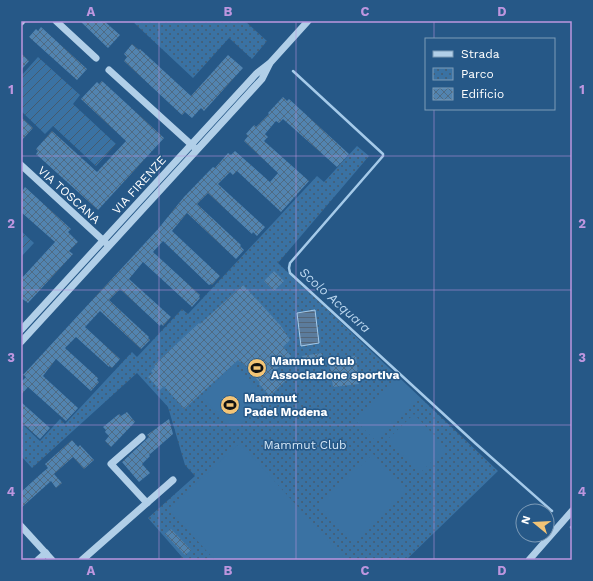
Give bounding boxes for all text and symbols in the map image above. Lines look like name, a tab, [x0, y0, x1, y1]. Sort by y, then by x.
text: A	[87, 4, 96, 19]
text: B	[224, 4, 233, 19]
text: C	[361, 4, 370, 19]
text: D	[497, 4, 507, 19]
legend	[425, 38, 555, 110]
text: Strada	[461, 47, 500, 61]
text: Parco	[461, 67, 494, 81]
text: 1	[8, 82, 14, 97]
text: 1	[579, 82, 585, 97]
text: Edificio	[461, 87, 504, 101]
street label: VIA FIRENZE	[109, 153, 169, 217]
street label: VIA TOSCANA	[35, 163, 103, 227]
text: 2	[7, 216, 15, 231]
text: 2	[578, 216, 586, 231]
water label: Scolo Acquara	[296, 264, 374, 336]
text: 3	[7, 350, 15, 365]
text: 3	[578, 350, 586, 365]
place label: Mammut Club Associazione sportiva	[271, 354, 399, 382]
sports icon: Mammut Club Associazione sportiva	[246, 357, 268, 379]
place label: Mammut Padel Modena	[244, 391, 328, 419]
sports icon: Mammut Padel Modena	[219, 394, 241, 416]
park label: Mammut Club	[263, 438, 347, 452]
text: 4	[7, 484, 16, 499]
text: 4	[578, 484, 587, 499]
north arrow	[515, 503, 555, 543]
text: N	[519, 514, 533, 526]
text: A	[87, 563, 96, 578]
text: B	[224, 563, 233, 578]
text: C	[361, 563, 370, 578]
text: D	[497, 563, 507, 578]

